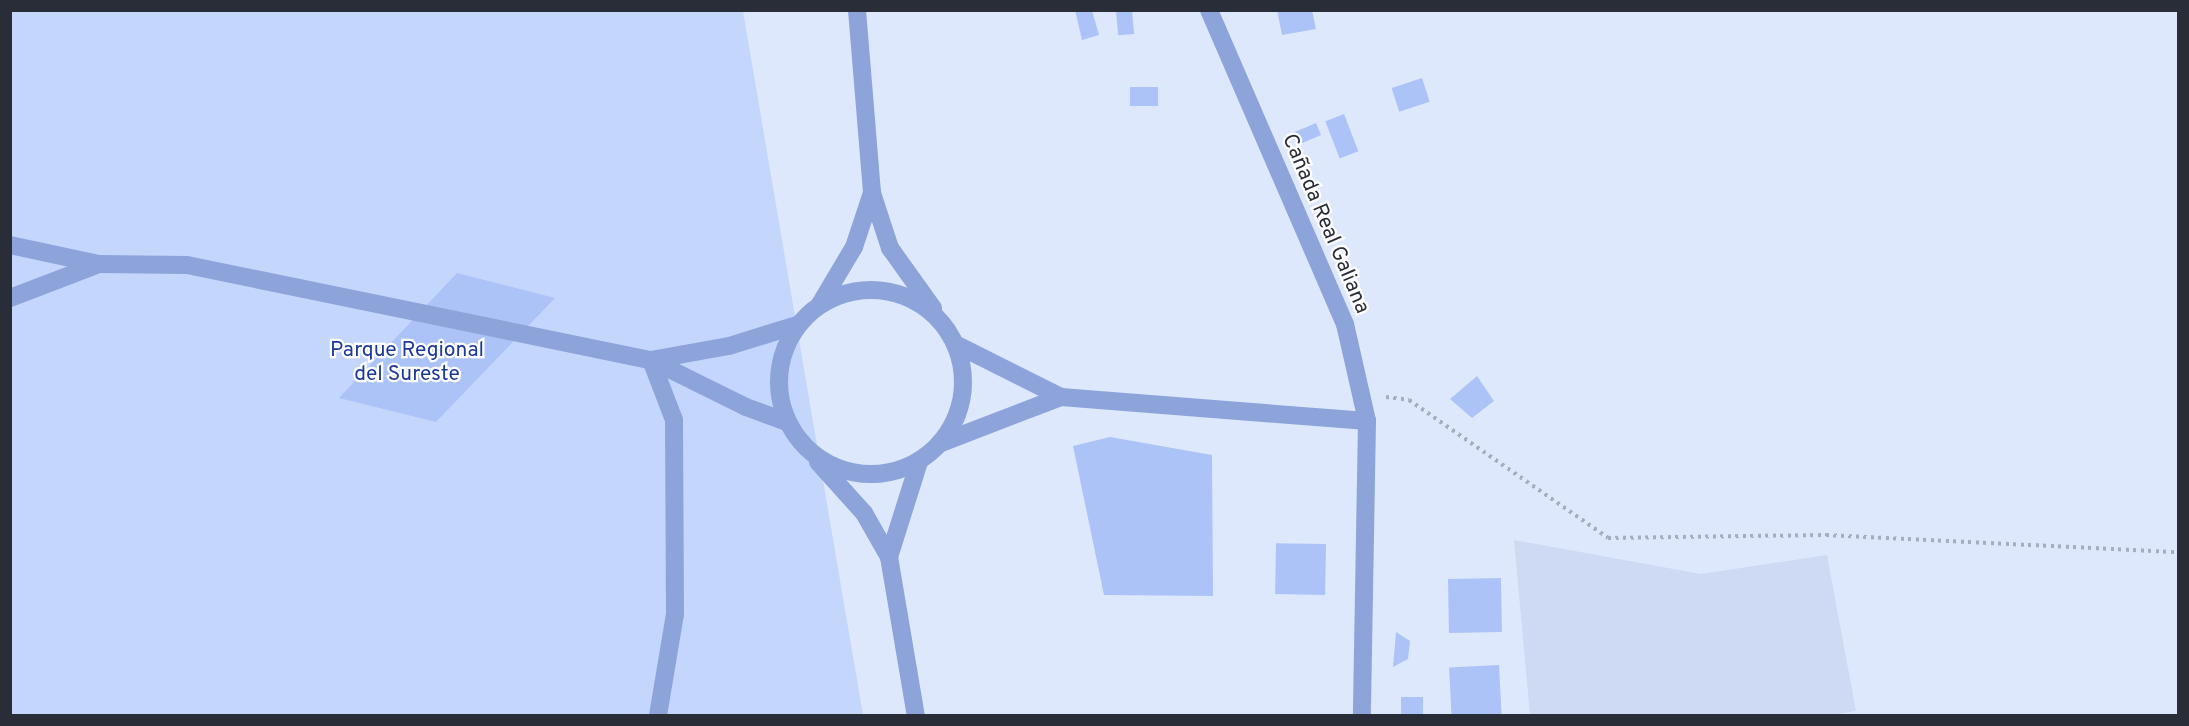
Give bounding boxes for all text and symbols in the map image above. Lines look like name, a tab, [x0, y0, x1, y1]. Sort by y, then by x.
street label: Cañada Real Galiana	[1276, 130, 1374, 318]
park label: Parque Regional del Sureste	[330, 338, 484, 388]

